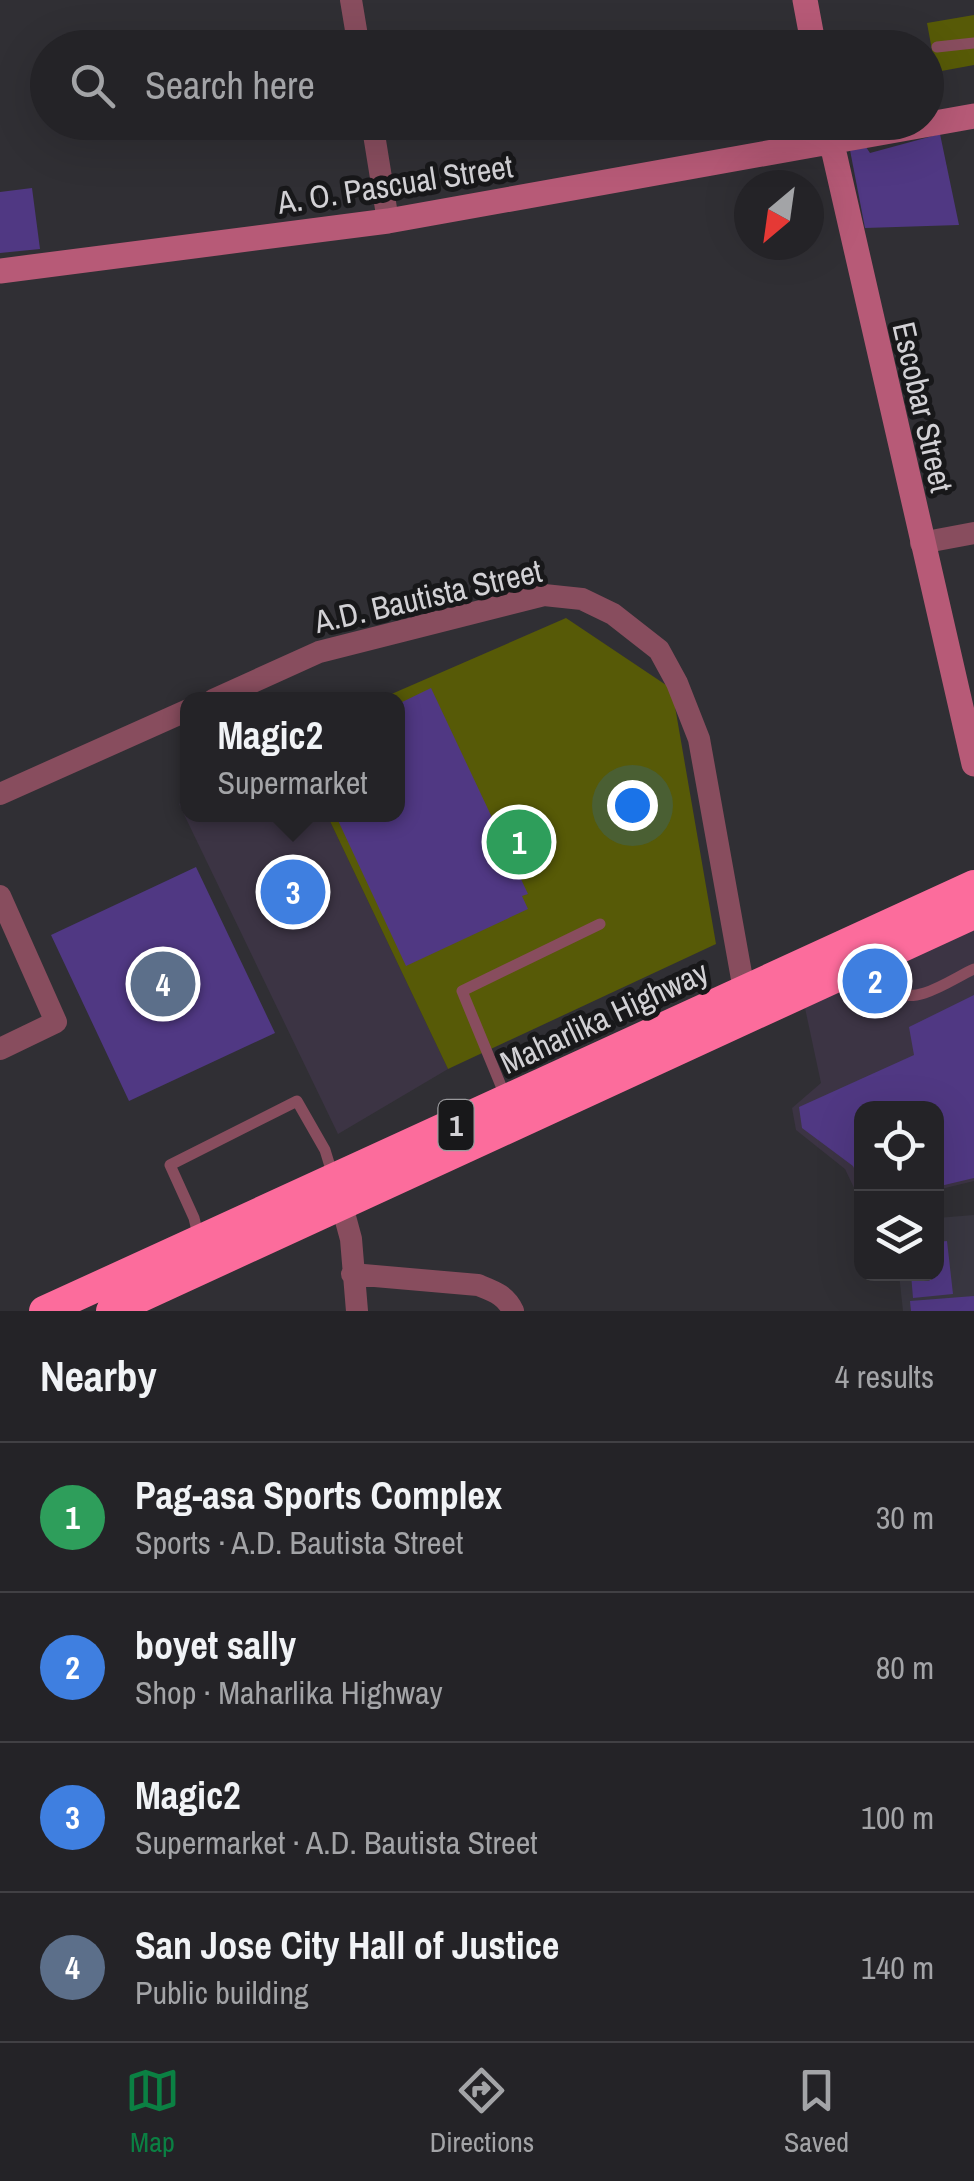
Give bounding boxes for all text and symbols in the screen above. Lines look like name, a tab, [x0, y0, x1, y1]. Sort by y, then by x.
search box	[30, 30, 944, 140]
icon: search	[65, 58, 120, 113]
text: Search here	[145, 60, 315, 111]
street label: A. O. Pascual Street	[273, 144, 516, 224]
north arrow	[734, 170, 824, 260]
street label: Escobar Street	[883, 318, 963, 496]
street label: A.D. Bautista Street	[309, 549, 546, 643]
popup	[180, 692, 405, 822]
text: Magic2	[217, 710, 323, 761]
text: Supermarket	[217, 761, 368, 804]
your location	[607, 780, 658, 831]
pin: 1	[486, 804, 552, 880]
pin: 3	[260, 854, 326, 930]
pin: 2	[842, 944, 908, 1018]
pin: 4	[130, 946, 196, 1022]
street label: Maharlika Highway	[493, 950, 715, 1084]
road number: 1	[438, 1100, 474, 1150]
map controls	[854, 1101, 944, 1281]
button: locate	[854, 1101, 944, 1191]
button: layers	[854, 1191, 944, 1281]
text: Nearby	[40, 1348, 157, 1404]
text: 4 results	[835, 1355, 934, 1398]
text: Pag-asa Sports Complex	[135, 1470, 502, 1521]
text: 1	[65, 1496, 80, 1539]
text: 30 m	[876, 1496, 934, 1539]
text: Sports · A.D. Bautista Street	[135, 1521, 463, 1564]
text: boyet sally	[135, 1620, 296, 1671]
text: 2	[65, 1646, 80, 1689]
text: 80 m	[876, 1646, 934, 1689]
text: Shop · Maharlika Highway	[135, 1671, 443, 1714]
text: Magic2	[135, 1770, 241, 1821]
text: 3	[65, 1796, 80, 1839]
text: 100 m	[861, 1796, 934, 1839]
text: Supermarket · A.D. Bautista Street	[135, 1821, 538, 1864]
text: San Jose City Hall of Justice	[135, 1920, 559, 1971]
text: 4	[65, 1946, 80, 1989]
text: 140 m	[861, 1946, 934, 1989]
text: Public building	[135, 1971, 309, 2014]
tab: Map	[125, 2063, 180, 2161]
tab: Directions	[430, 2063, 534, 2161]
tab: Saved	[784, 2063, 849, 2161]

